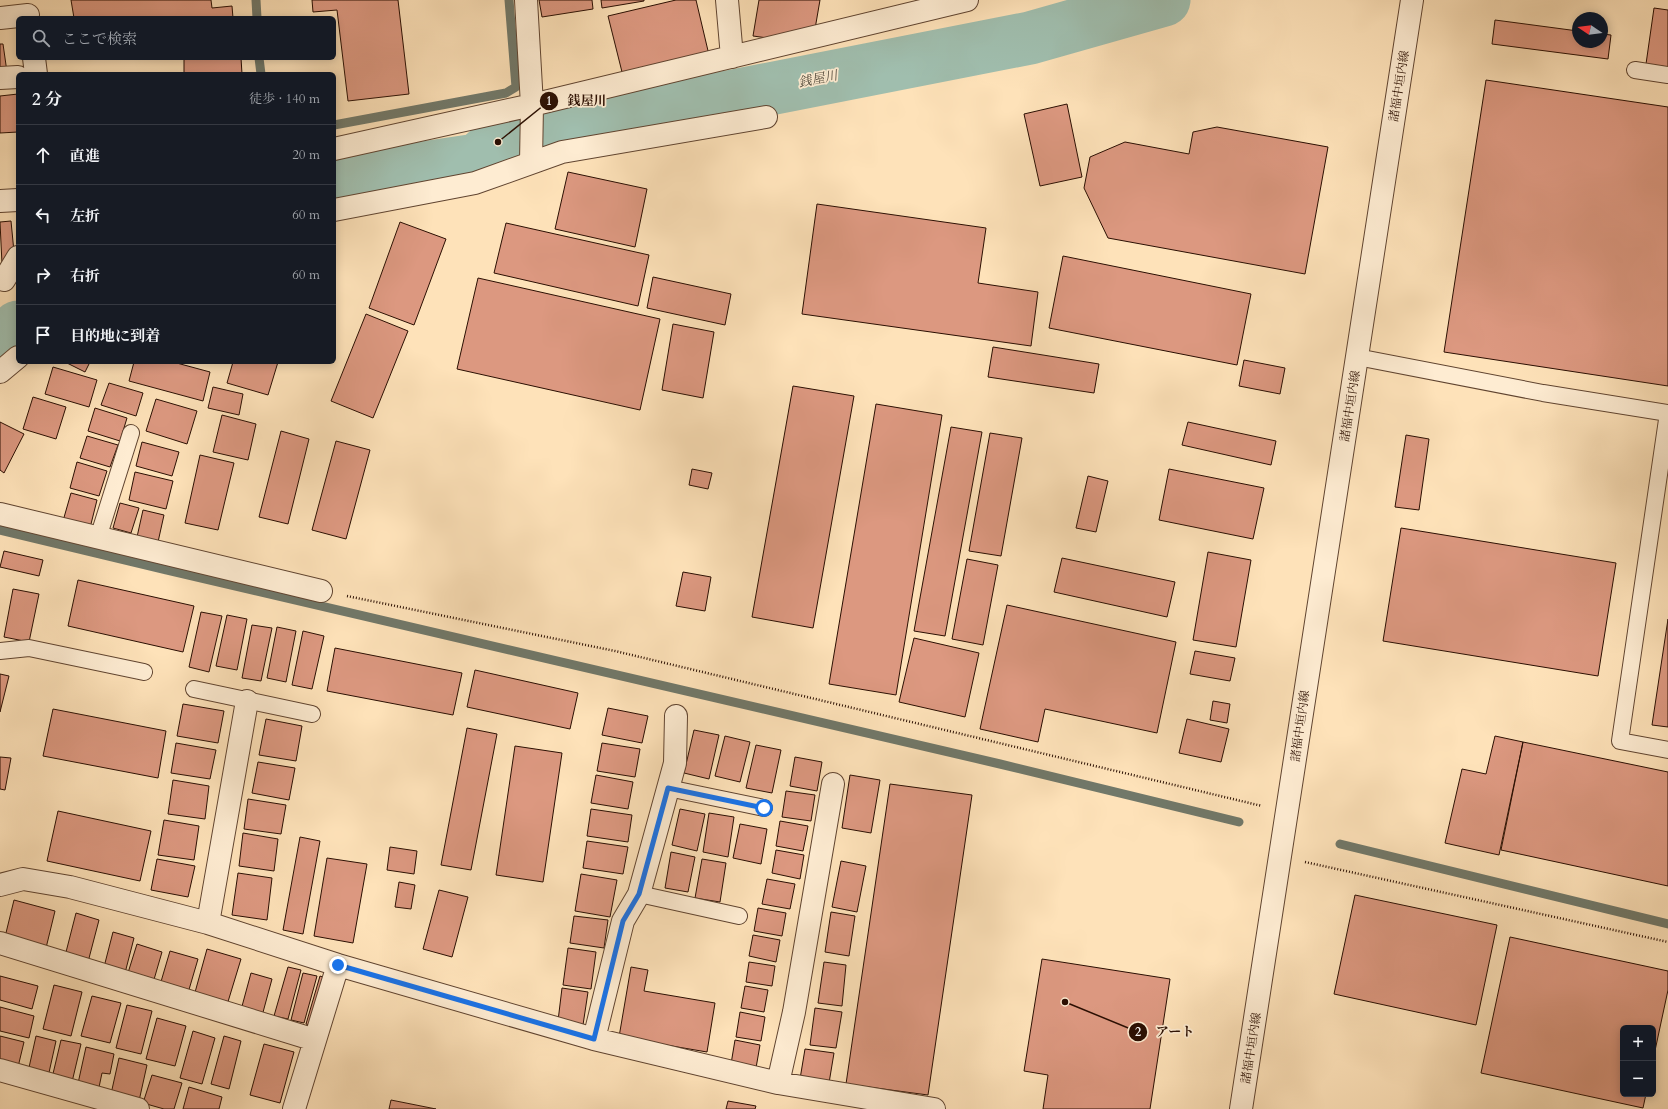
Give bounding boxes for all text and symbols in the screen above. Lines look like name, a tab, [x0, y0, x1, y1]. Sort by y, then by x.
north arrow	[1572, 12, 1608, 48]
search box	[16, 16, 336, 60]
icon: search	[30, 27, 52, 49]
text: ここで検索	[62, 29, 137, 49]
street label: 諸福中垣内線	[1385, 49, 1413, 123]
water label: 銭屋川	[797, 66, 841, 92]
text: 2 分	[32, 88, 62, 111]
callout: 銭屋川	[539, 88, 614, 113]
text: 徒歩 · 140 m	[249, 90, 320, 108]
text: 銭屋川	[567, 92, 607, 110]
text: 1	[546, 93, 552, 109]
icon: ahead	[32, 144, 54, 166]
text: 直進	[70, 146, 100, 166]
text: 20 m	[292, 146, 320, 164]
icon: left	[32, 204, 54, 226]
text: 左折	[70, 206, 100, 226]
text: 60 m	[292, 206, 320, 224]
icon: right	[32, 264, 54, 286]
text: 右折	[70, 266, 100, 286]
text: 60 m	[292, 266, 320, 284]
icon: arrive	[32, 324, 54, 346]
text: 目的地に到着	[70, 326, 160, 346]
street label: 諸福中垣内線	[1336, 369, 1364, 443]
street label: 諸福中垣内線	[1287, 689, 1313, 763]
route start	[755, 799, 773, 817]
route end	[329, 956, 347, 974]
street label: 諸福中垣内線	[1237, 1011, 1265, 1085]
callout: アート	[1128, 1019, 1202, 1044]
text: アート	[1156, 1023, 1194, 1041]
text: 2	[1135, 1024, 1141, 1040]
map controls	[1620, 1025, 1656, 1097]
button: +	[1620, 1025, 1656, 1061]
button: −	[1620, 1061, 1656, 1097]

